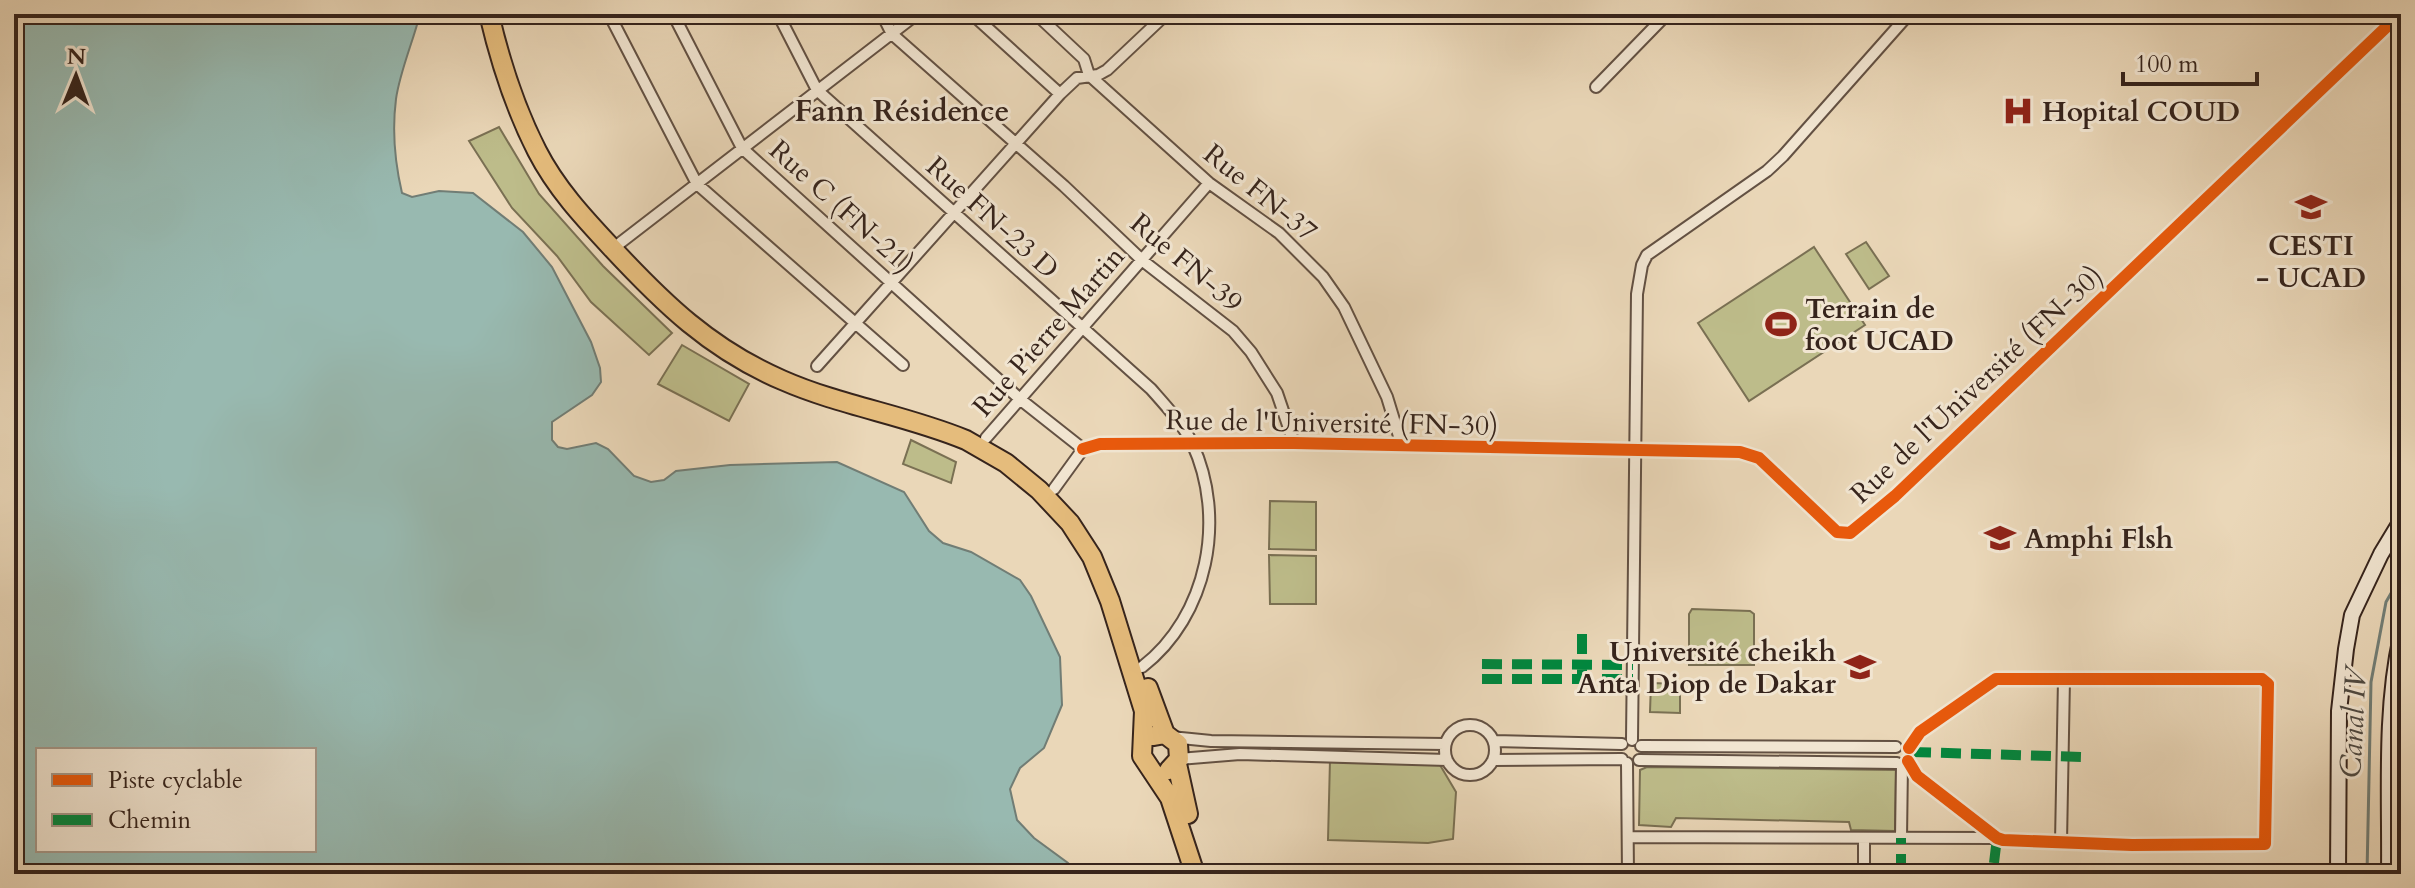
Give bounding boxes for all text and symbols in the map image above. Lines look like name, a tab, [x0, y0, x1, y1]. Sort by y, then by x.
north arrow	[36, 36, 116, 116]
scale bar	[2123, 36, 2257, 86]
text: N	[67, 42, 86, 72]
text: 100 m	[2135, 48, 2199, 81]
district label: Fann Résidence	[795, 91, 1009, 132]
place label: Hopital COUD	[2042, 93, 2240, 131]
hospital icon: Hopital COUD	[2001, 94, 2035, 128]
street label: Rue C (FN-21)	[761, 131, 922, 282]
street label: Rue FN-37	[1196, 135, 1325, 250]
street label: Rue FN-23 D	[918, 148, 1067, 287]
school or university icon: CESTI - UCAD	[2294, 190, 2328, 224]
street label: Rue FN-39	[1122, 204, 1251, 321]
place label: CESTI - UCAD	[2256, 227, 2366, 297]
street label: Rue Pierre Martin	[964, 238, 1133, 425]
street label: Rue de l'Université (FN-30)	[1842, 257, 2111, 512]
place label: Terrain de foot UCAD	[1805, 290, 1954, 360]
sports icon: Terrain de foot UCAD	[1764, 307, 1798, 341]
street label: Rue de l'Université (FN-30)	[1165, 401, 1499, 445]
place label: Amphi Flsh	[2024, 520, 2174, 558]
school or university icon: Amphi Flsh	[1983, 521, 2017, 555]
place label: Université cheikh Anta Diop de Dakar	[1577, 633, 1837, 703]
school or university icon: Université cheikh Anta Diop de Dakar	[1843, 650, 1877, 684]
water label: Canal IV	[2330, 663, 2377, 779]
legend	[36, 748, 316, 852]
text: Piste cyclable	[108, 764, 243, 797]
text: Chemin	[108, 804, 191, 837]

